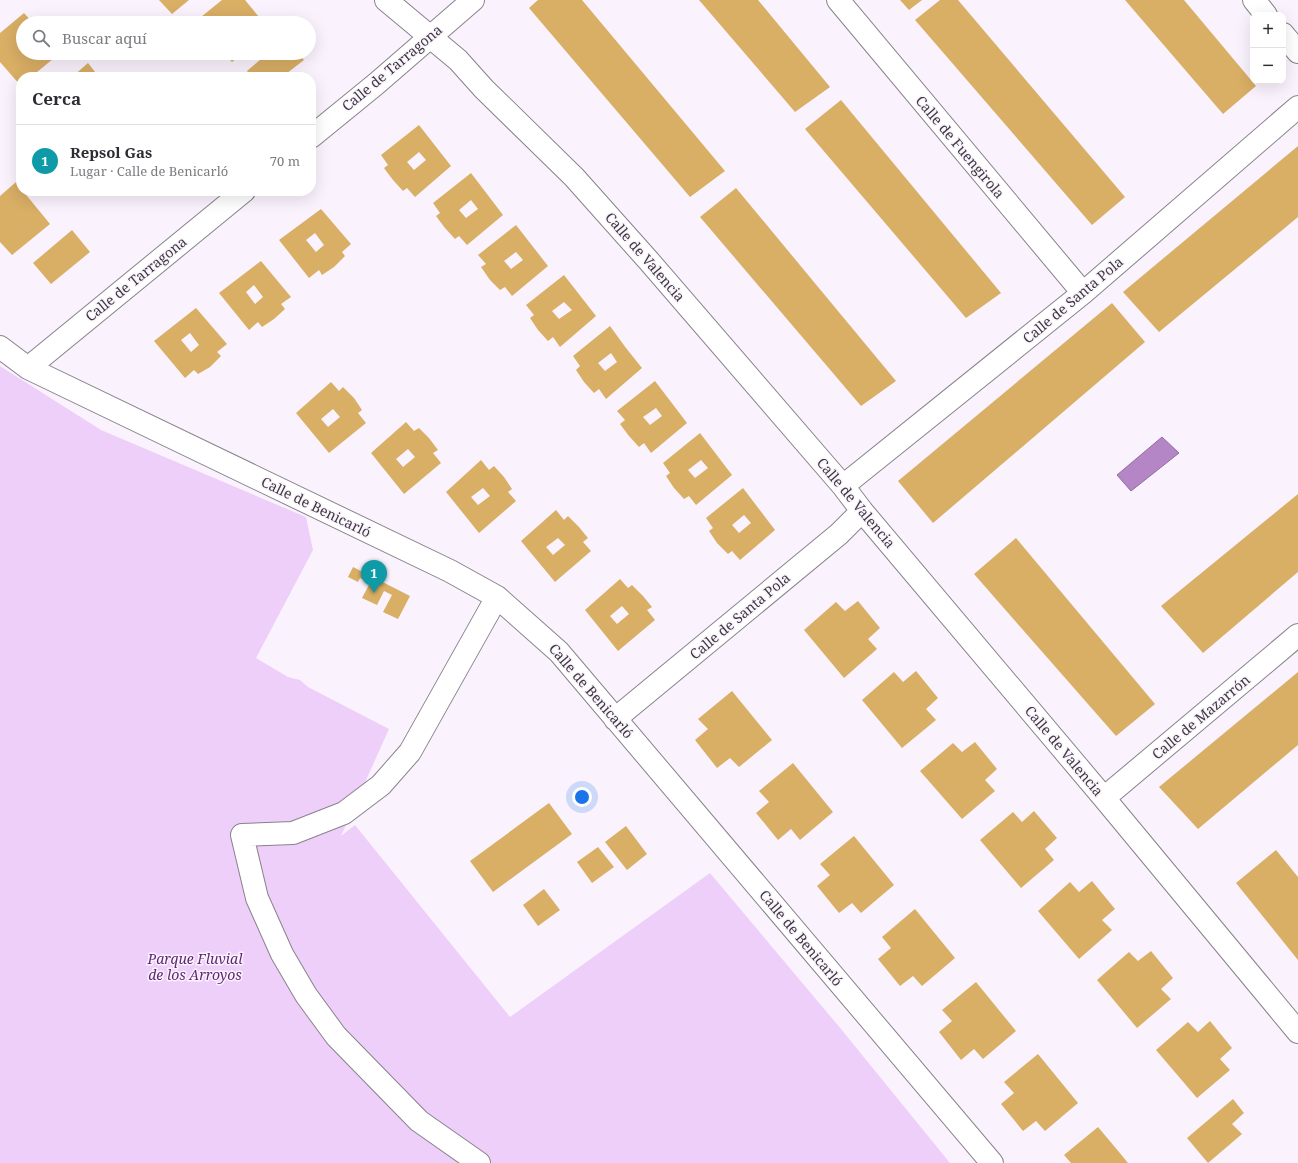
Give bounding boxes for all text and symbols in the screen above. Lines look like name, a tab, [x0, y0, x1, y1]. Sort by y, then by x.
map controls	[1250, 12, 1286, 84]
button: +	[1250, 12, 1286, 48]
search box	[16, 16, 316, 60]
street label: Calle de Tarragona	[338, 20, 446, 115]
icon: search	[30, 27, 52, 49]
text: Buscar aquí	[62, 28, 147, 48]
button: −	[1250, 48, 1286, 84]
text: Cerca	[32, 87, 81, 110]
street label: Calle de Fuengirola	[912, 91, 1009, 202]
text: Repsol Gas	[70, 142, 152, 162]
text: 1	[41, 152, 49, 170]
text: 70 m	[270, 152, 300, 170]
text: Lugar · Calle de Benicarló	[70, 162, 228, 180]
street label: Calle de Valencia	[601, 208, 690, 305]
street label: Calle de Tarragona	[81, 232, 190, 325]
street label: Calle de Santa Pola	[1018, 252, 1127, 347]
street label: Calle de Valencia	[813, 453, 900, 552]
street label: Calle de Benicarló	[258, 472, 374, 541]
pin: 1	[361, 560, 387, 593]
street label: Calle de Santa Pola	[685, 568, 794, 663]
street label: Calle de Benicarló	[545, 639, 638, 742]
street label: Calle de Mazarrón	[1148, 670, 1254, 763]
street label: Calle de Valencia	[1021, 701, 1108, 800]
your location	[572, 787, 592, 807]
street label: Calle de Benicarló	[756, 886, 847, 990]
park label: Parque Fluvial de los Arroyos	[147, 949, 243, 984]

